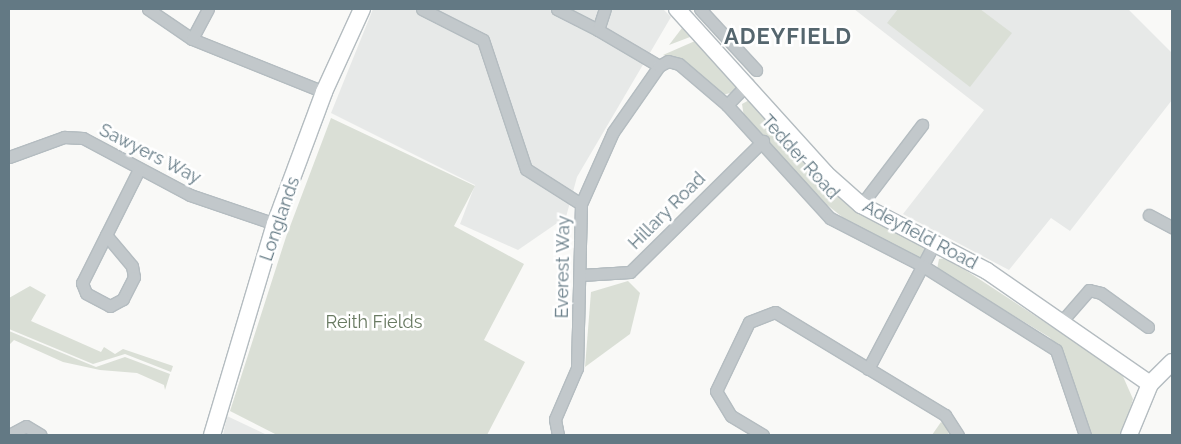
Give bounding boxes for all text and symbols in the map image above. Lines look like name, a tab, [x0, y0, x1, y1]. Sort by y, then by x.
district label: ADEYFIELD	[723, 24, 853, 50]
street label: Tedder Road	[756, 110, 844, 204]
street label: Sawyers Way	[95, 119, 205, 189]
street label: Hillary Road	[624, 168, 710, 254]
street label: Longlands	[256, 174, 304, 264]
street label: Adeyfield Road	[859, 196, 981, 274]
street label: Everest Way	[551, 215, 575, 319]
park label: Reith Fields	[326, 311, 422, 333]

